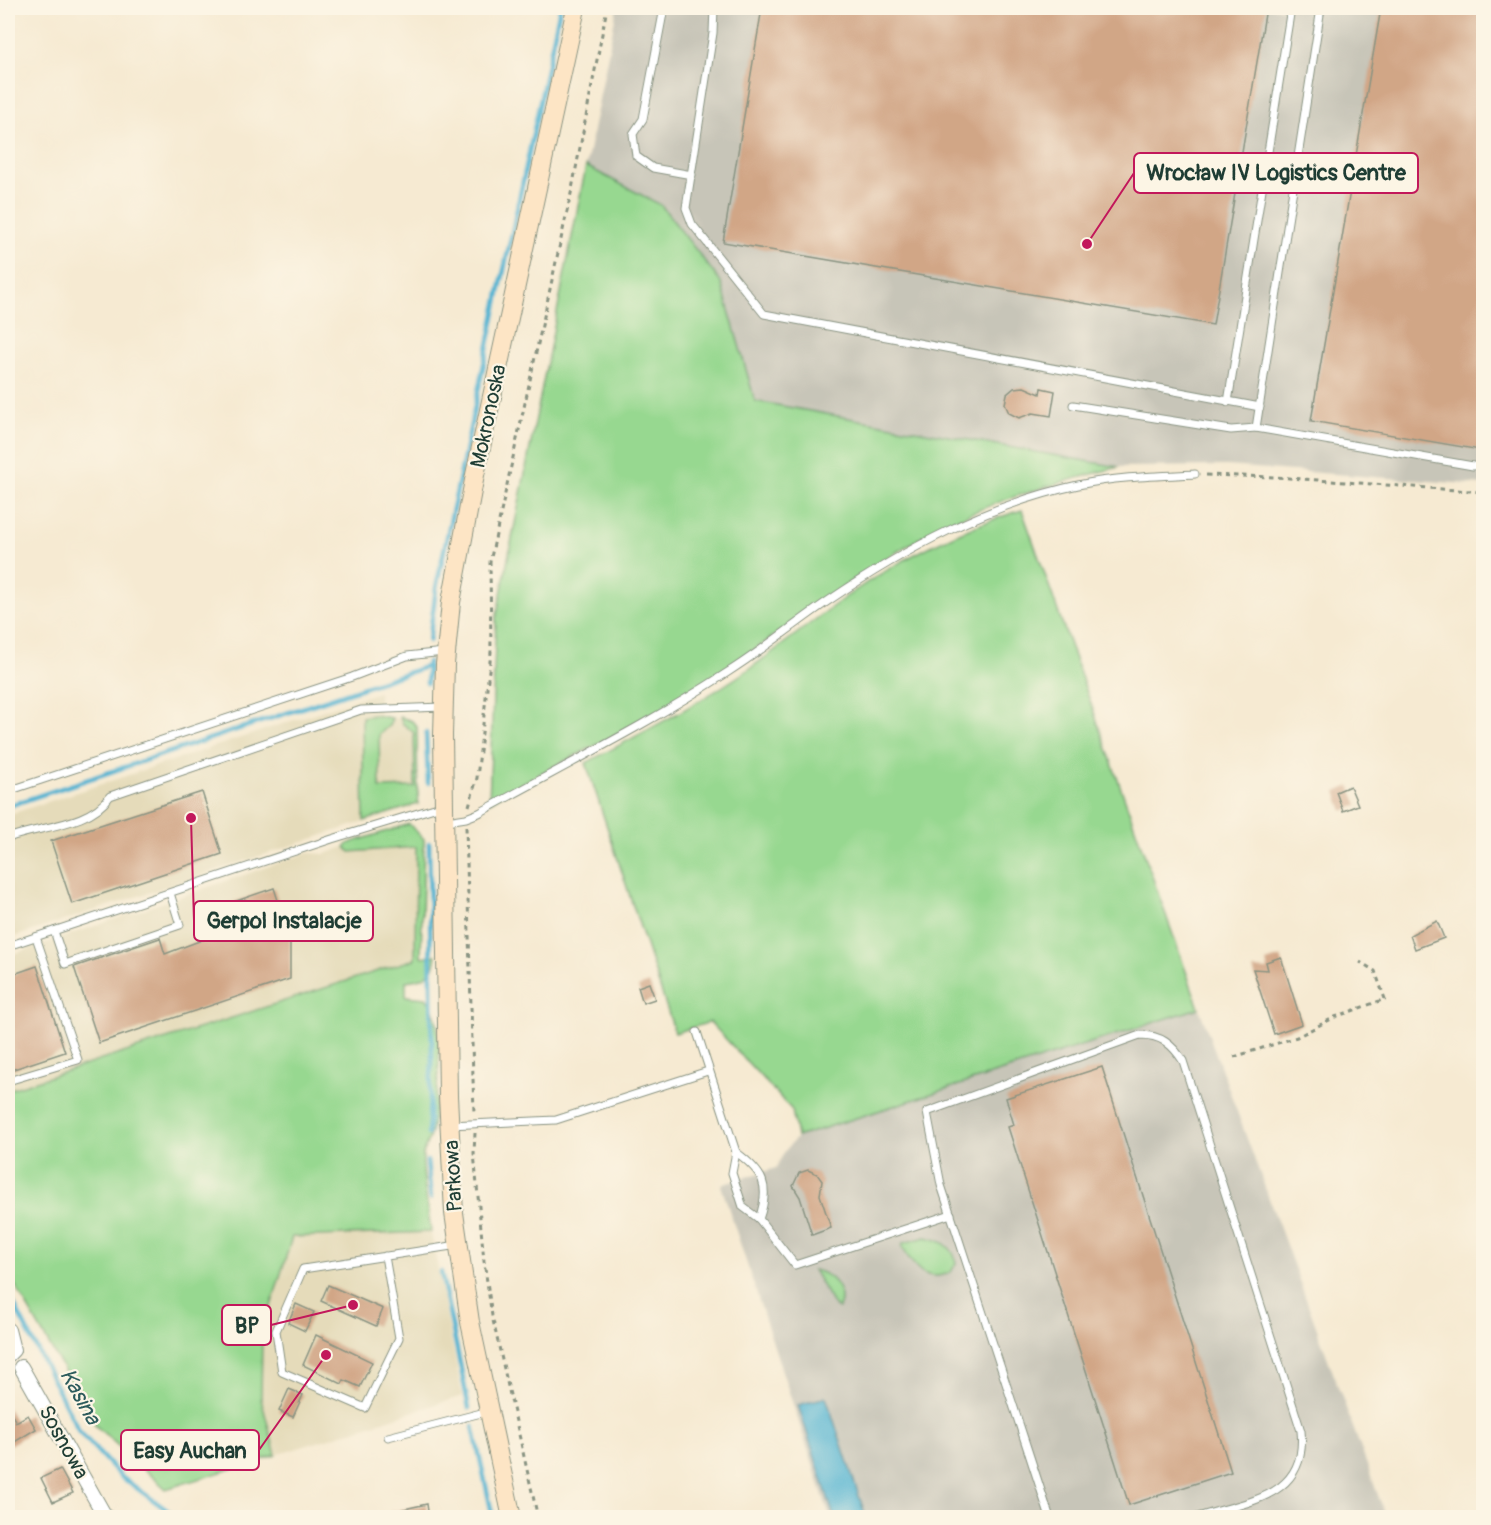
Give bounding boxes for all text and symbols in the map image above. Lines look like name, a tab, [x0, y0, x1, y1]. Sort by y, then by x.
callout: Wrocław IV Logistics Centre	[1134, 153, 1418, 193]
text: Wrocław IV Logistics Centre	[1146, 159, 1407, 187]
street label: Mokronoska	[464, 362, 513, 470]
callout: Gerpol Instalacje	[194, 901, 373, 941]
text: Gerpol Instalacje	[206, 907, 363, 935]
street label: Parkowa	[438, 1139, 469, 1213]
callout: BP	[222, 1305, 271, 1345]
text: BP	[235, 1312, 259, 1340]
water label: Kasina	[53, 1364, 108, 1431]
street label: Sosnowa	[32, 1401, 95, 1484]
callout: Easy Auchan	[121, 1430, 259, 1470]
text: Easy Auchan	[133, 1437, 247, 1465]

